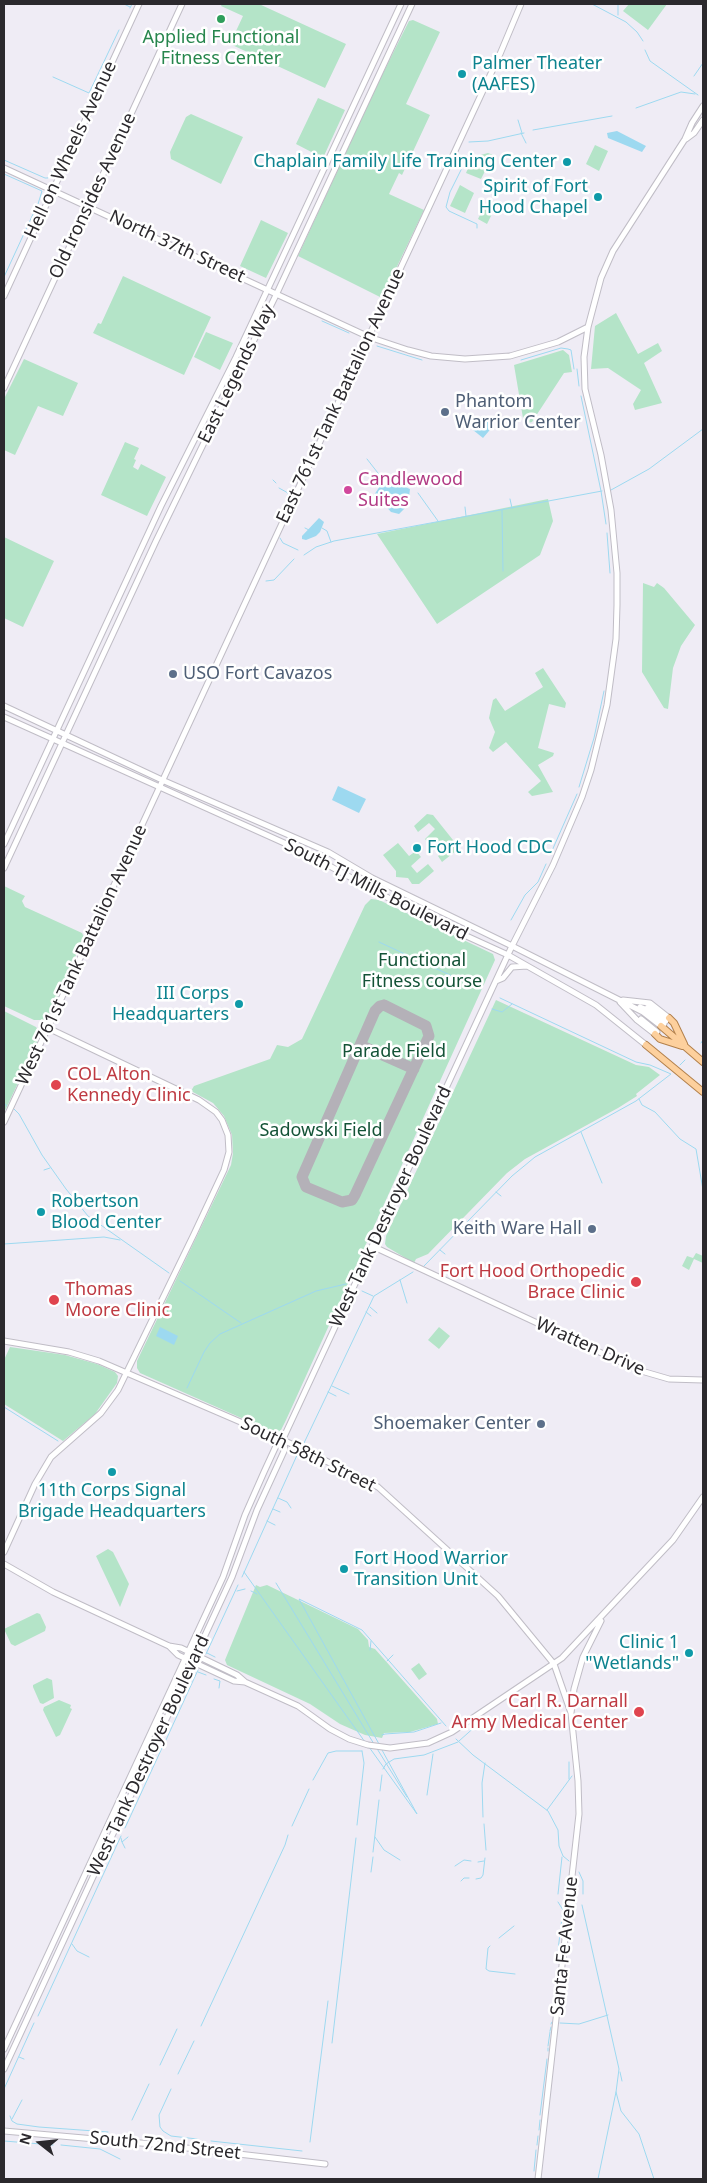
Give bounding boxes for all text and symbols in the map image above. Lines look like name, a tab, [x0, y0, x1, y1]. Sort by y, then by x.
marker: Applied Functional Fitness Center	[215, 13, 227, 25]
place label: Applied Functional Fitness Center	[143, 27, 299, 70]
place label: Palmer Theater (AAFES)	[472, 53, 602, 96]
street label: Hell on Wheels Avenue	[20, 58, 122, 242]
marker: Palmer Theater (AAFES)	[456, 68, 468, 80]
street label: Old Ironsides Avenue	[45, 110, 141, 282]
place label: Chaplain Family Life Training Center	[253, 151, 557, 173]
marker: Chaplain Family Life Training Center	[561, 156, 573, 168]
place label: Spirit of Fort Hood Chapel	[479, 176, 588, 218]
marker: Spirit of Fort Hood Chapel	[592, 191, 604, 203]
street label: North 37th Street	[106, 206, 248, 288]
street label: East 761st Tank Battalion Avenue	[272, 265, 410, 527]
street label: East Legends Way	[194, 301, 280, 447]
place label: Phantom Warrior Center	[455, 391, 581, 434]
marker: Phantom Warrior Center	[439, 406, 451, 418]
place label: Candlewood Suites	[358, 469, 463, 512]
marker: Candlewood Suites	[342, 484, 354, 496]
place label: USO Fort Cavazos	[183, 663, 332, 685]
marker: USO Fort Cavazos	[167, 668, 179, 680]
street label: West 761st Tank Battalion Avenue	[12, 821, 152, 1089]
street label: South TJ Mills Boulevard	[281, 834, 471, 946]
place label: Fort Hood CDC	[427, 837, 553, 859]
marker: Fort Hood CDC	[411, 842, 423, 854]
park label: Functional Fitness course	[362, 950, 482, 992]
place label: III Corps Headquarters	[112, 983, 229, 1026]
marker: III Corps Headquarters	[233, 998, 245, 1010]
park label: Parade Field	[342, 1041, 446, 1063]
place label: COL Alton Kennedy Clinic	[67, 1064, 191, 1106]
marker: COL Alton Kennedy Clinic	[49, 1078, 63, 1092]
street label: West Tank Destroyer Boulevard	[326, 1083, 456, 1331]
park label: Sadowski Field	[259, 1120, 383, 1142]
place label: Robertson Blood Center	[51, 1191, 162, 1234]
marker: Robertson Blood Center	[35, 1206, 47, 1218]
place label: Keith Ware Hall	[453, 1218, 582, 1240]
marker: Keith Ware Hall	[586, 1223, 598, 1235]
place label: Fort Hood Orthopedic Brace Clinic	[440, 1261, 625, 1304]
marker: Fort Hood Orthopedic Brace Clinic	[629, 1275, 643, 1289]
place label: Thomas Moore Clinic	[65, 1279, 170, 1322]
marker: Thomas Moore Clinic	[47, 1293, 61, 1307]
street label: Wratten Drive	[532, 1313, 648, 1381]
street label: South 58th Street	[237, 1413, 379, 1497]
place label: Shoemaker Center	[373, 1413, 531, 1435]
marker: Shoemaker Center	[535, 1418, 547, 1430]
marker: 11th Corps Signal Brigade Headquarters	[106, 1466, 118, 1478]
place label: 11th Corps Signal Brigade Headquarters	[18, 1480, 206, 1522]
place label: Fort Hood Warrior Transition Unit	[354, 1548, 508, 1590]
marker: Fort Hood Warrior Transition Unit	[338, 1563, 350, 1575]
street label: West Tank Destroyer Boulevard	[84, 1632, 214, 1880]
place label: Clinic 1 "Wetlands"	[585, 1632, 679, 1675]
marker: Clinic 1 "Wetlands"	[683, 1647, 695, 1659]
place label: Carl R. Darnall Army Medical Center	[451, 1691, 628, 1734]
marker: Carl R. Darnall Army Medical Center	[632, 1705, 646, 1719]
street label: Santa Fe Avenue	[547, 1875, 583, 2017]
north arrow	[15, 2118, 65, 2168]
street label: South 72nd Street	[88, 2127, 242, 2165]
text: N	[14, 2131, 36, 2147]

